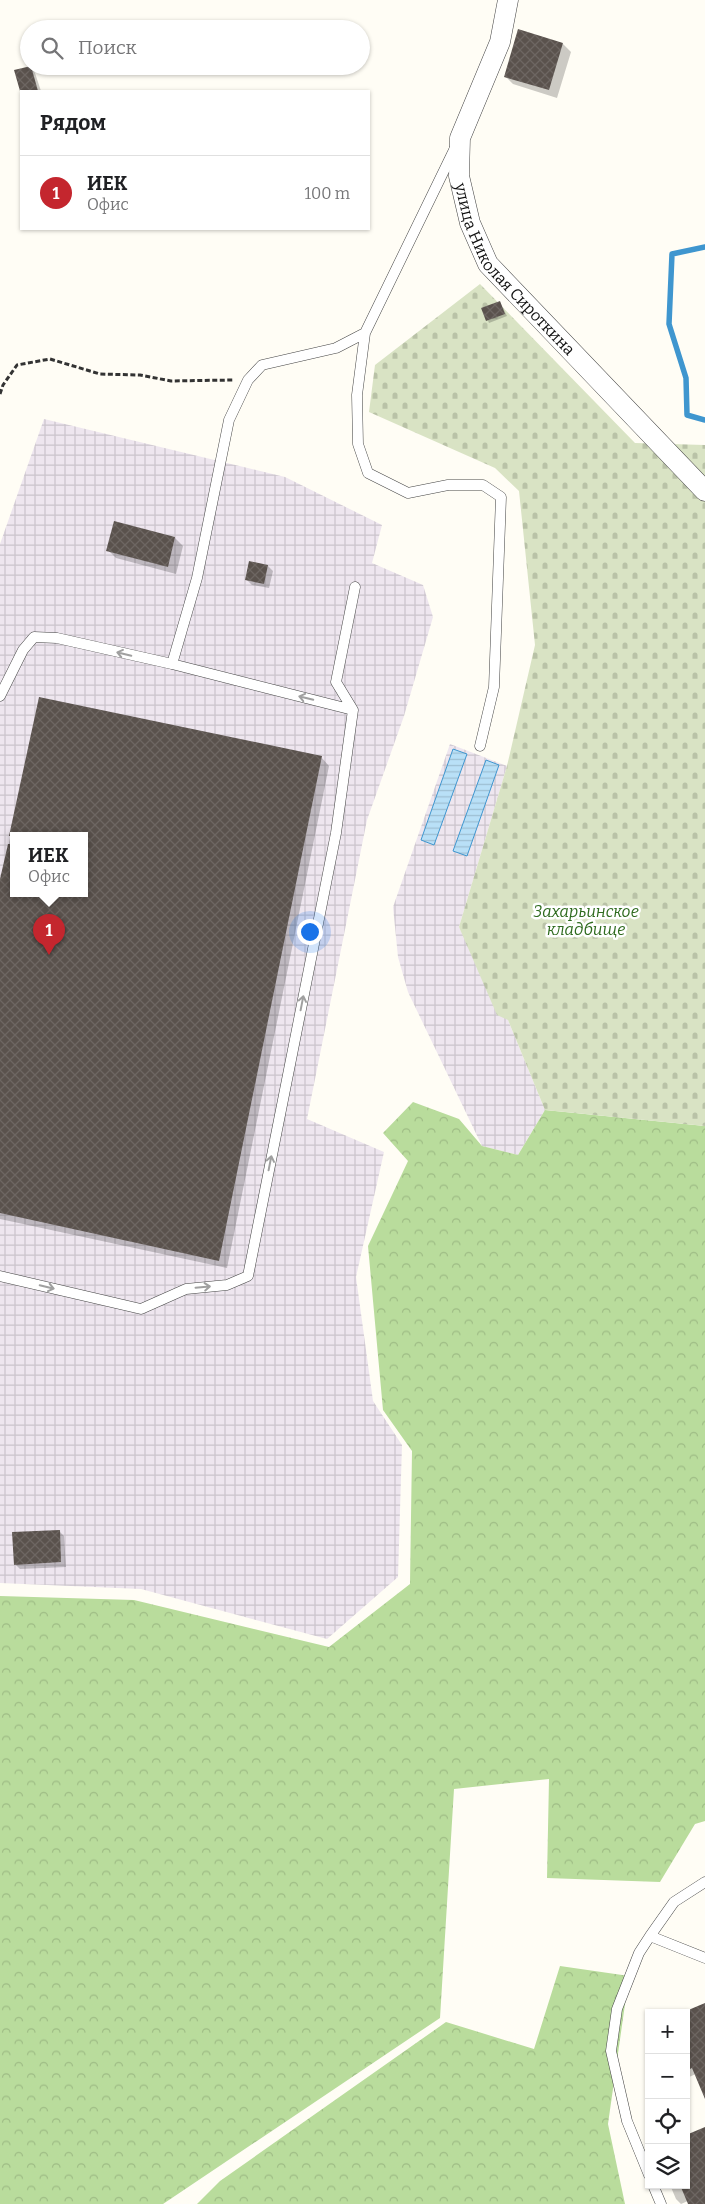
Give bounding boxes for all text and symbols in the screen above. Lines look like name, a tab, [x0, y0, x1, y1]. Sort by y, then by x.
search box	[20, 20, 370, 75]
icon: search	[38, 34, 66, 62]
text: Поиск	[78, 36, 137, 59]
text: Рядом	[40, 110, 106, 136]
text: ИЕК	[87, 172, 127, 195]
street label: улица Николая Сироткина	[451, 180, 579, 359]
text: 1	[53, 184, 59, 203]
text: 100 m	[305, 184, 350, 203]
text: Офис	[87, 195, 129, 214]
one-way arrow	[117, 648, 133, 658]
one-way arrow	[299, 693, 315, 703]
popup	[10, 832, 88, 897]
text: ИЕК	[28, 844, 69, 867]
text: Офис	[28, 867, 70, 886]
park label: Захарьинское кладбище	[533, 902, 639, 939]
pin: 1	[33, 914, 65, 955]
your location	[297, 919, 323, 945]
one-way arrow	[298, 996, 308, 1012]
one-way arrow	[266, 1155, 276, 1171]
one-way arrow	[39, 1283, 55, 1292]
one-way arrow	[195, 1283, 211, 1292]
map controls	[645, 2009, 690, 2189]
button: +	[645, 2009, 690, 2054]
button: −	[645, 2054, 690, 2099]
button: locate	[645, 2099, 690, 2144]
button: layers	[645, 2144, 690, 2189]

